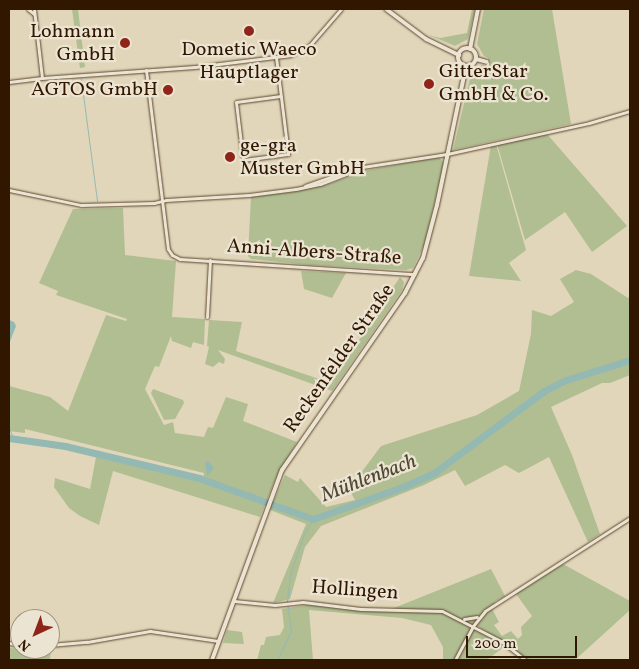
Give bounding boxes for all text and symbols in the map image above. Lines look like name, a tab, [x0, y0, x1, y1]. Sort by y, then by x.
place label: Lohmann GmbH	[30, 20, 115, 67]
marker: Dometic Waeco Hauptlager	[243, 25, 255, 37]
marker: Lohmann GmbH	[119, 37, 131, 49]
place label: Dometic Waeco Hauptlager	[181, 39, 317, 86]
place label: GitterStar GmbH & Co.	[439, 60, 548, 107]
place label: AGTOS GmbH	[31, 78, 158, 102]
marker: GitterStar GmbH & Co.	[423, 78, 435, 90]
marker: AGTOS GmbH	[162, 84, 174, 96]
place label: ge-gra Muster GmbH	[240, 134, 365, 181]
marker: ge-gra Muster GmbH	[224, 151, 236, 163]
street label: Anni-Albers-Straße	[226, 235, 402, 271]
street label: Reckenfelder Straße	[280, 280, 400, 438]
water label: Mühlenbach	[318, 449, 420, 509]
street label: Hollingen	[311, 576, 399, 606]
north arrow	[10, 609, 60, 659]
scale bar	[469, 626, 580, 658]
text: N	[15, 634, 35, 655]
text: 200 m	[474, 634, 517, 655]

